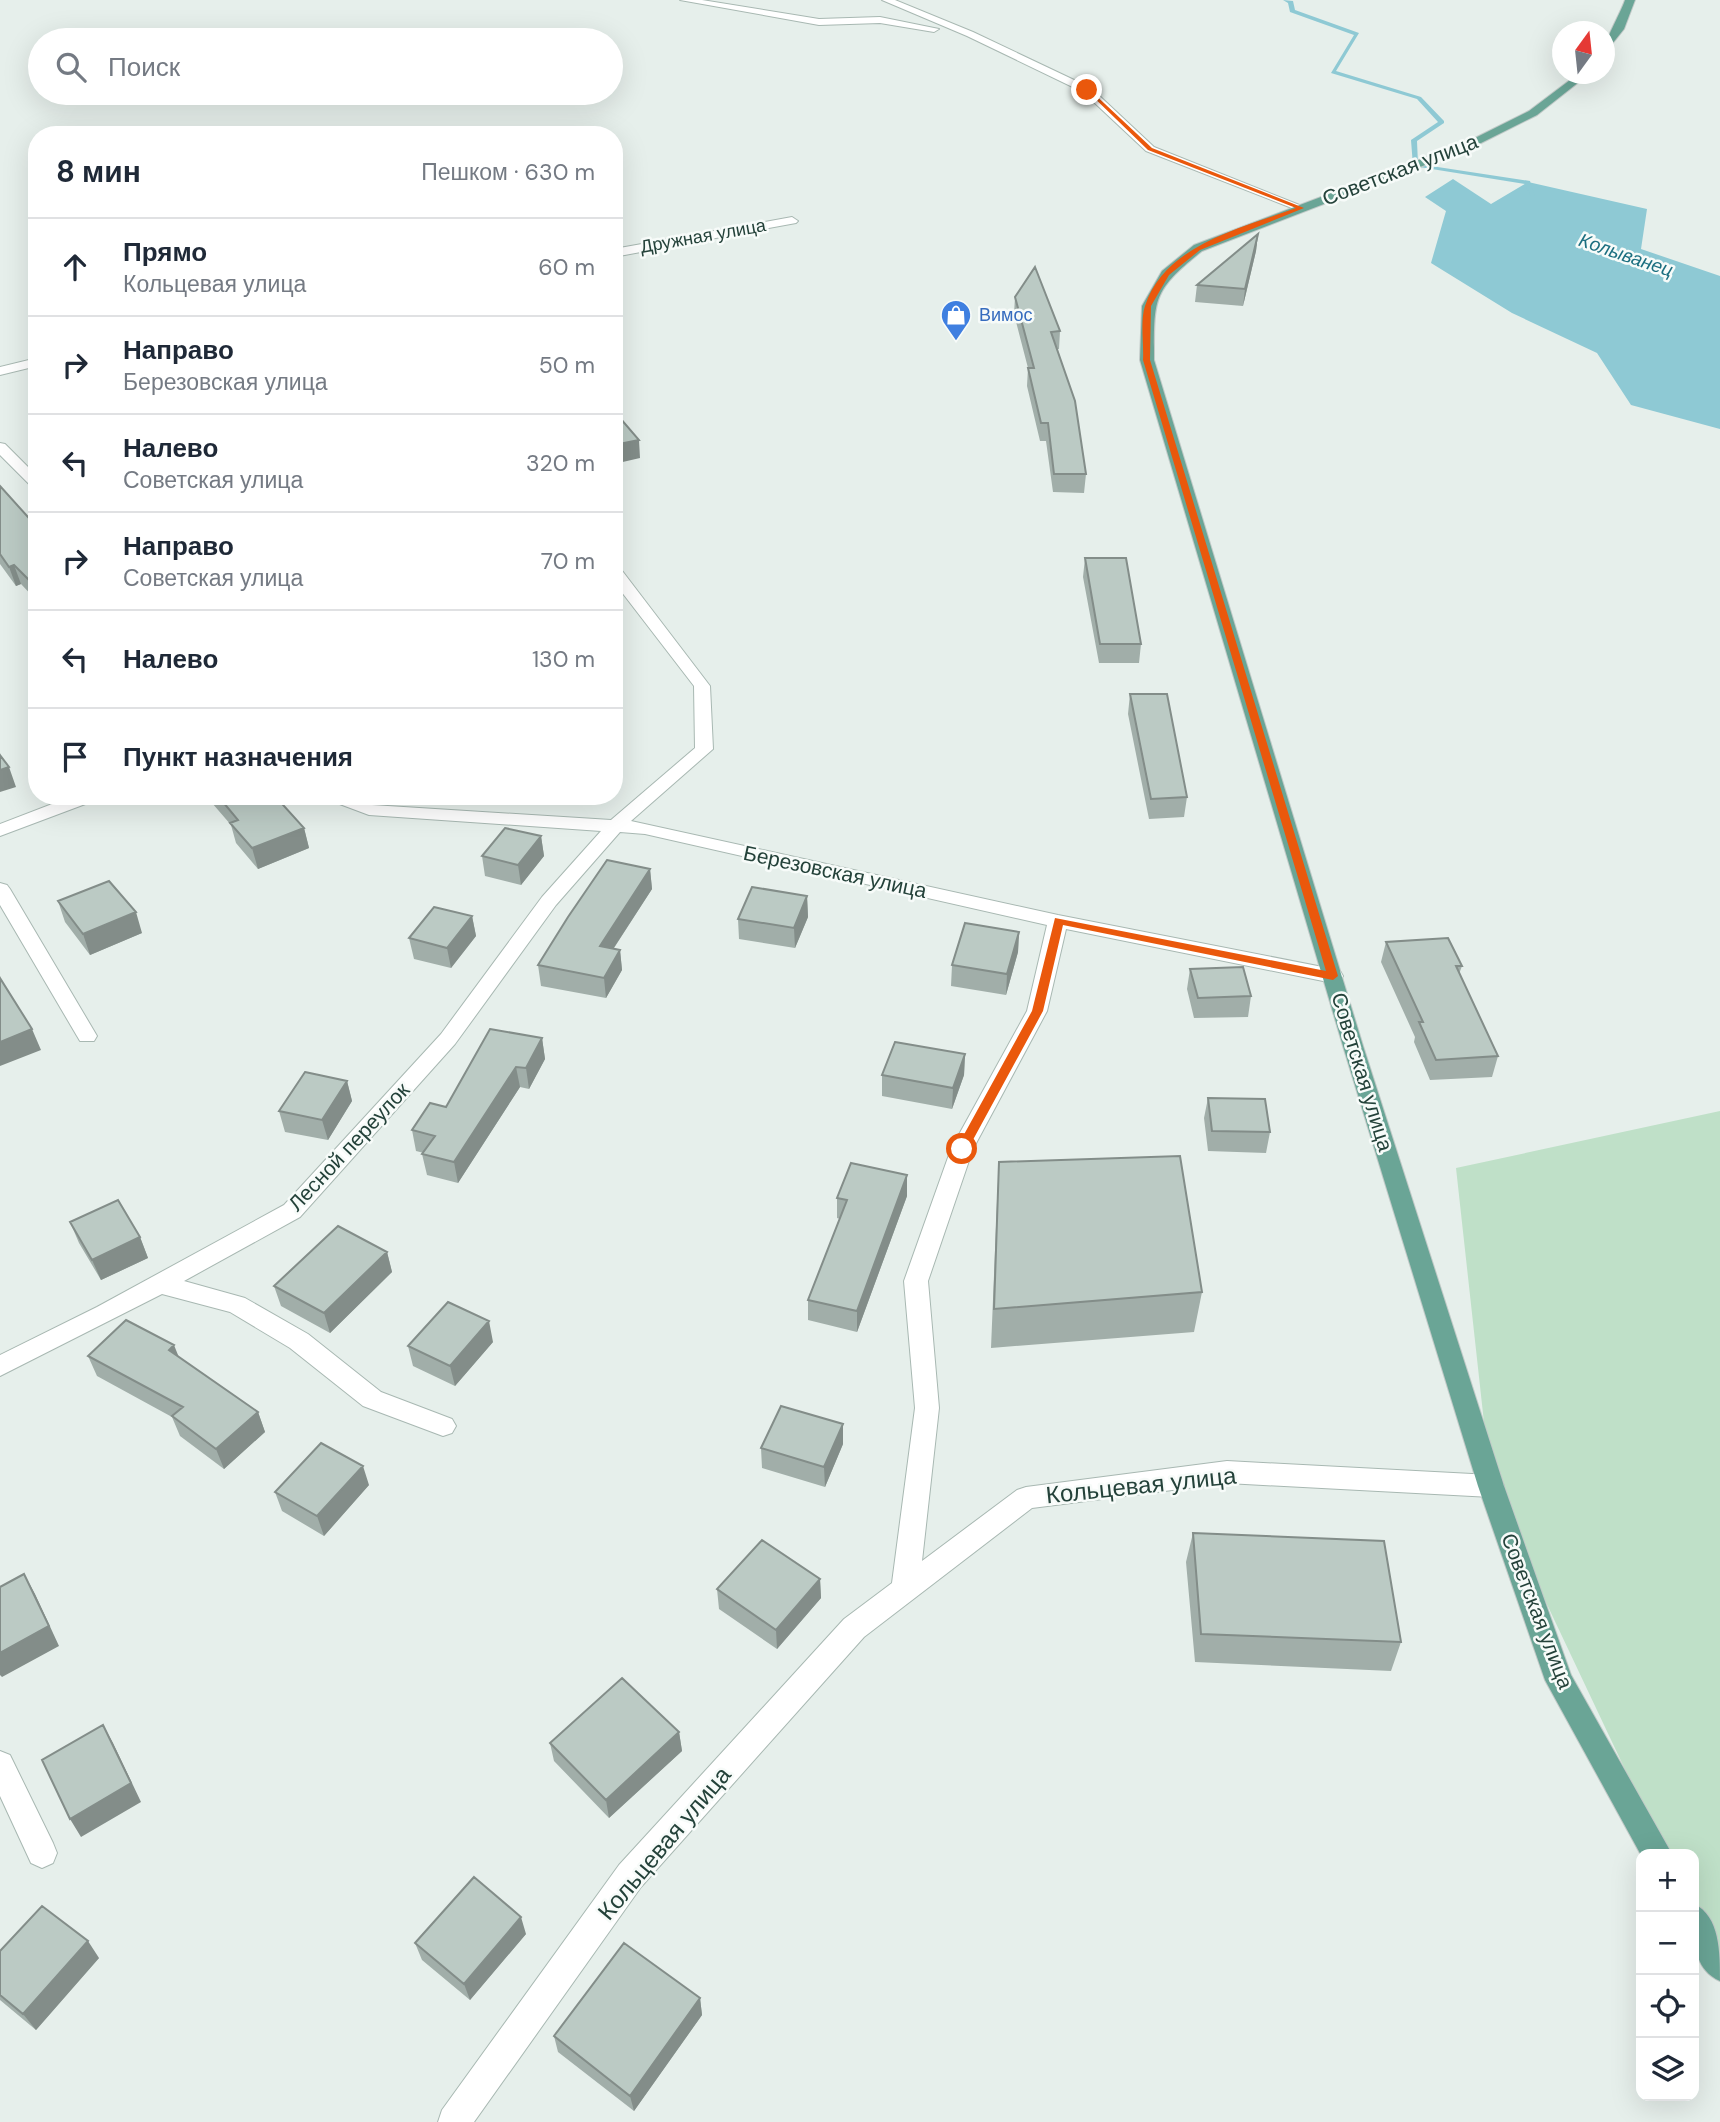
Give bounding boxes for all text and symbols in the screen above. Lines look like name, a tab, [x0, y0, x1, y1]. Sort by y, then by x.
north arrow	[1552, 21, 1615, 84]
search box	[28, 28, 623, 105]
icon: search	[52, 48, 90, 86]
text: Поиск	[108, 50, 180, 84]
route end	[1071, 74, 1102, 105]
street label: Советская улица	[1318, 127, 1482, 213]
text: 8 мин	[56, 152, 141, 191]
text: Пешком · 630 m	[421, 157, 595, 187]
street label: Дружная улица	[638, 213, 769, 259]
water label: Колыванец	[1576, 227, 1677, 283]
text: Прямо	[123, 235, 207, 269]
icon: ahead	[56, 248, 94, 286]
text: 60 m	[538, 252, 595, 282]
text: Кольцевая улица	[123, 269, 306, 299]
shop icon: Вимос	[939, 298, 973, 342]
place label: Вимос	[979, 303, 1032, 327]
text: Направо	[123, 333, 234, 367]
icon: right	[56, 346, 94, 384]
text: 50 m	[539, 350, 595, 380]
text: Березовская улица	[123, 367, 328, 397]
text: Налево	[123, 431, 218, 465]
icon: left	[56, 444, 94, 482]
text: 320 m	[526, 448, 595, 478]
text: Советская улица	[123, 465, 303, 495]
text: Направо	[123, 529, 234, 563]
icon: right	[56, 542, 94, 580]
text: 70 m	[541, 546, 595, 576]
text: Советская улица	[123, 563, 303, 593]
icon: left	[56, 640, 94, 678]
text: Налево	[123, 642, 218, 676]
text: 130 m	[532, 644, 595, 674]
icon: arrive	[56, 738, 94, 776]
text: Пункт назначения	[123, 740, 353, 774]
street label: Березовская улица	[741, 839, 930, 905]
street label: Советская улица	[1325, 989, 1400, 1155]
street label: Лесной переулок	[282, 1076, 416, 1217]
route start	[946, 1133, 977, 1164]
street label: Кольцевая улица	[1044, 1460, 1238, 1510]
street label: Советская улица	[1494, 1529, 1580, 1693]
street label: Кольцевая улица	[591, 1759, 738, 1926]
map controls	[1636, 1849, 1699, 2101]
button: +	[1636, 1849, 1699, 1912]
button: −	[1636, 1912, 1699, 1975]
button: locate	[1636, 1975, 1699, 2038]
button: layers	[1636, 2038, 1699, 2101]

